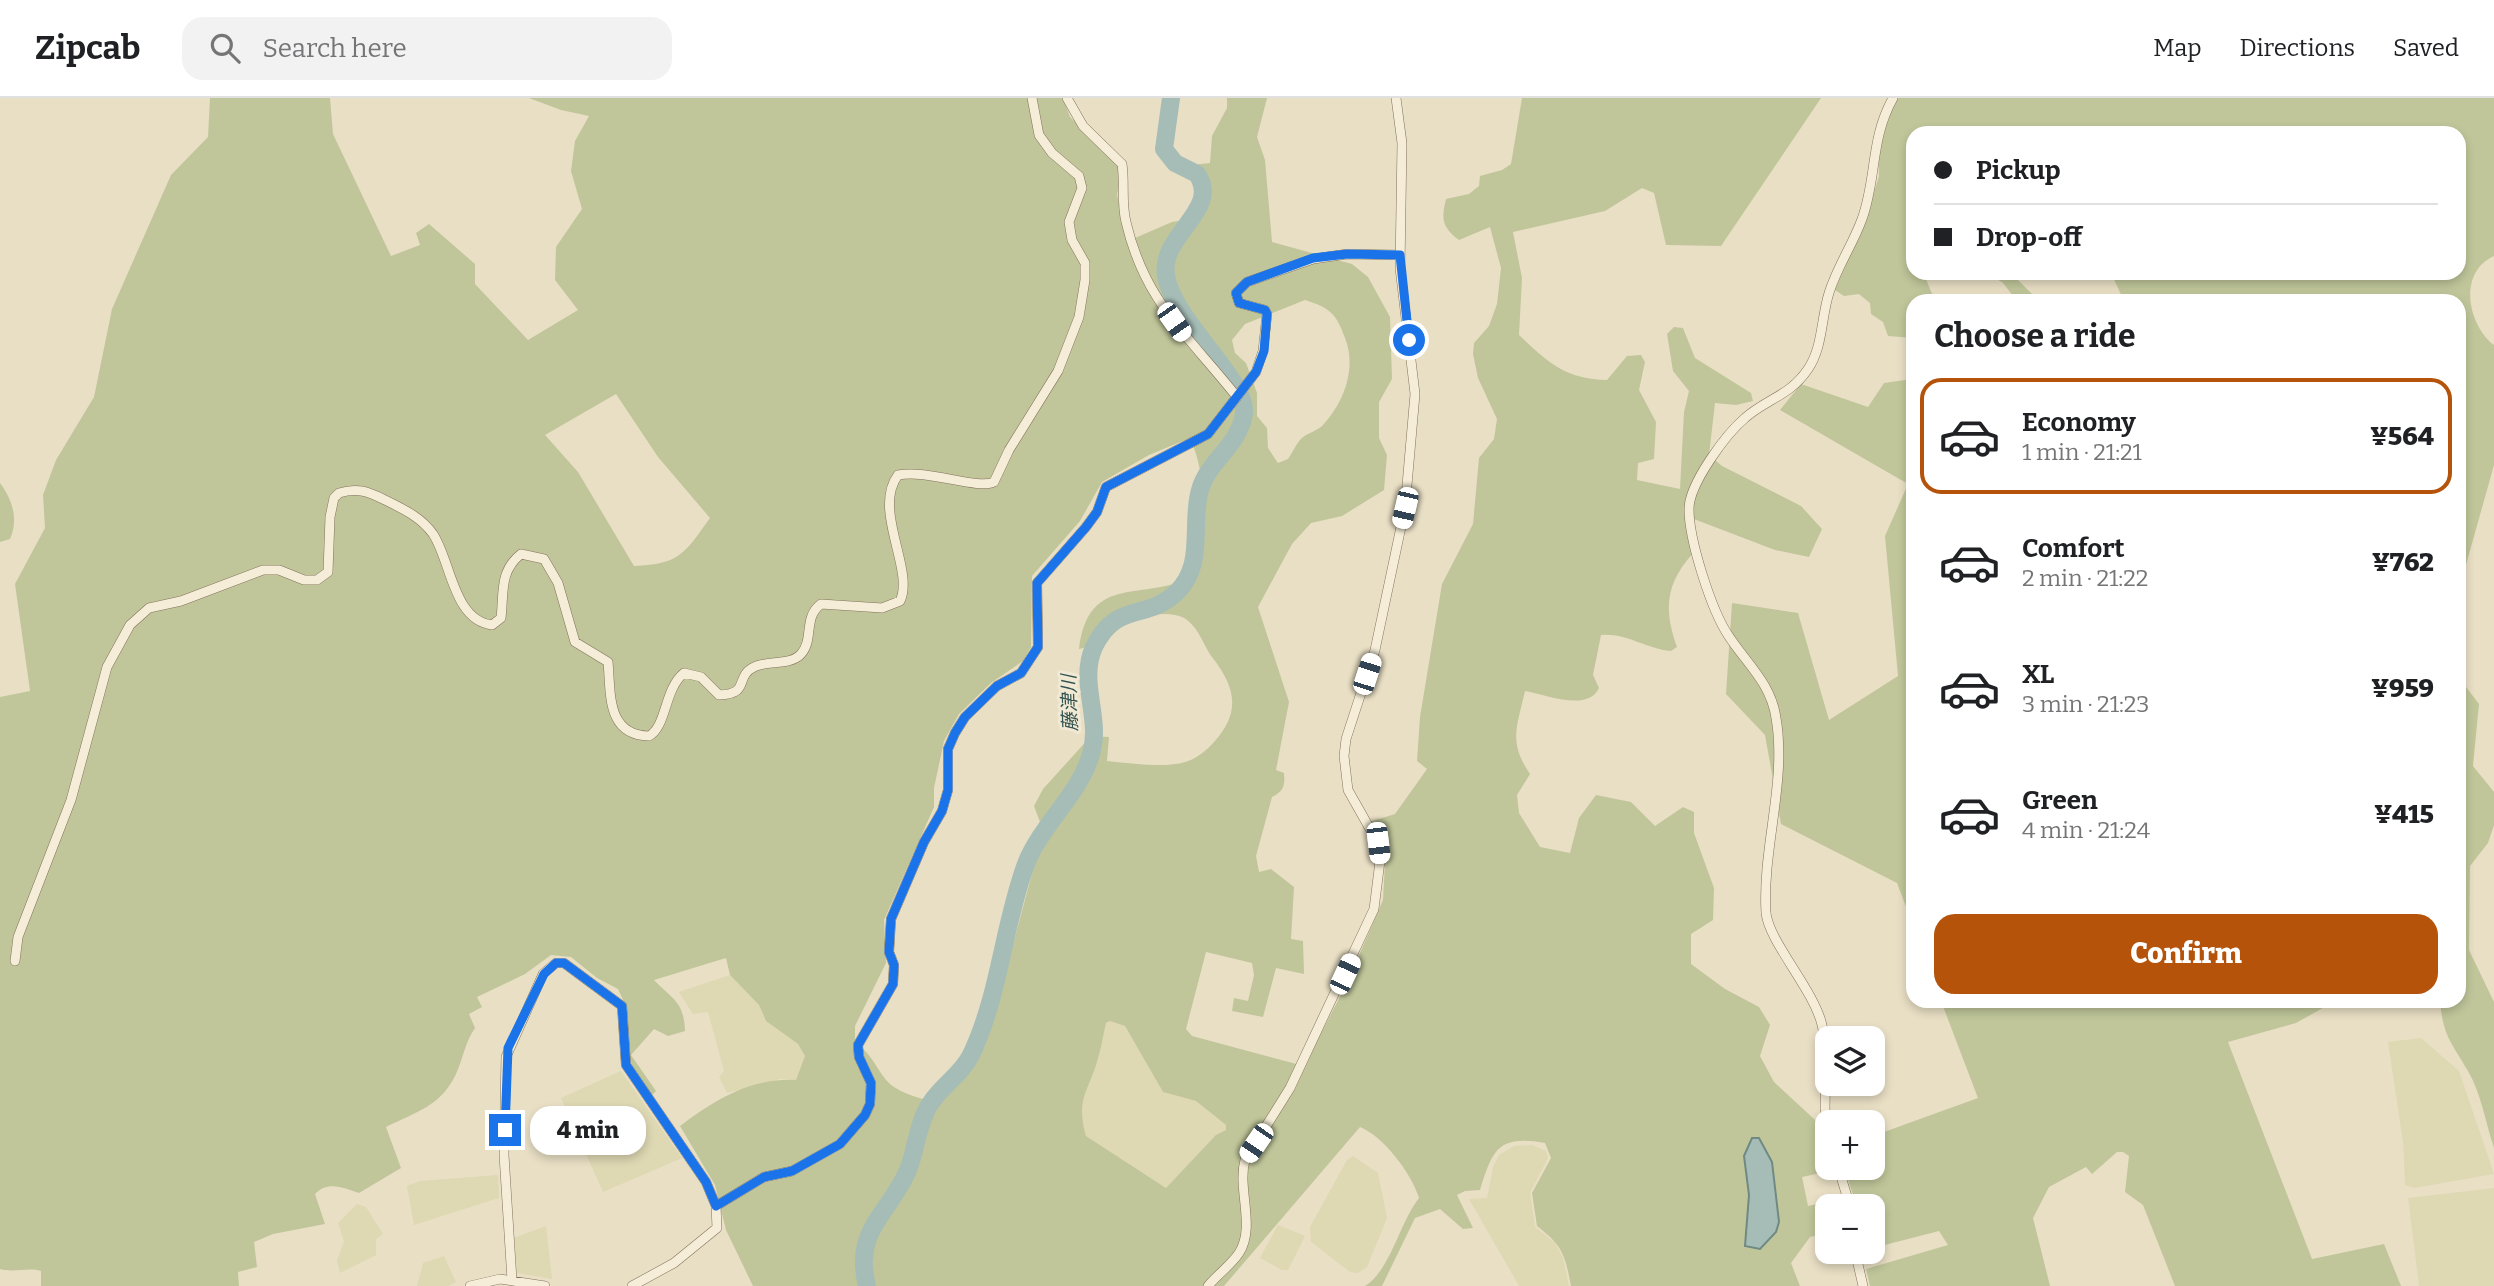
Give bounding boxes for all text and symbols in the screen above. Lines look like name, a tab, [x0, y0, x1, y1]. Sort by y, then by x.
search box	[182, 17, 672, 80]
text: Zipcab	[35, 28, 140, 68]
icon: search	[206, 29, 244, 67]
text: Search here	[262, 33, 407, 64]
text: Map	[2153, 34, 2202, 62]
text: Directions	[2240, 34, 2355, 62]
text: Saved	[2393, 34, 2459, 62]
text: Pickup	[1976, 155, 2061, 186]
text: Drop-off	[1976, 222, 2082, 253]
car	[1154, 299, 1195, 345]
text: Choose a ride	[1934, 317, 2135, 355]
route start	[1393, 324, 1425, 356]
icon: car	[1938, 405, 2001, 468]
text: Economy	[2022, 407, 2136, 438]
text: ¥564	[2370, 421, 2434, 452]
text: 1 min · 21:21	[2022, 438, 2142, 466]
car	[1391, 485, 1420, 531]
icon: car	[1938, 531, 2001, 594]
text: Comfort	[2022, 533, 2125, 564]
text: ¥762	[2372, 547, 2434, 578]
text: 2 min · 21:22	[2022, 564, 2148, 592]
car	[1351, 651, 1384, 697]
icon: car	[1938, 657, 2001, 720]
text: XL	[2022, 659, 2054, 690]
water label: 藤津川	[1057, 672, 1082, 732]
text: ¥959	[2371, 673, 2434, 704]
text: 3 min · 21:23	[2022, 690, 2149, 718]
icon: car	[1938, 783, 2001, 846]
text: Green	[2022, 785, 2098, 816]
text: ¥415	[2374, 799, 2434, 830]
text: 4 min · 21:24	[2022, 816, 2150, 844]
car	[1366, 821, 1391, 865]
button: Confirm	[1934, 914, 2438, 994]
car	[1327, 951, 1364, 997]
map controls	[1815, 1026, 1885, 1264]
button: layers	[1815, 1026, 1885, 1096]
callout: 4 min	[530, 1105, 645, 1154]
button: +	[1815, 1110, 1885, 1180]
route end	[489, 1114, 521, 1146]
text: 4 min	[557, 1116, 619, 1144]
car	[1236, 1120, 1277, 1166]
button: −	[1815, 1194, 1885, 1264]

